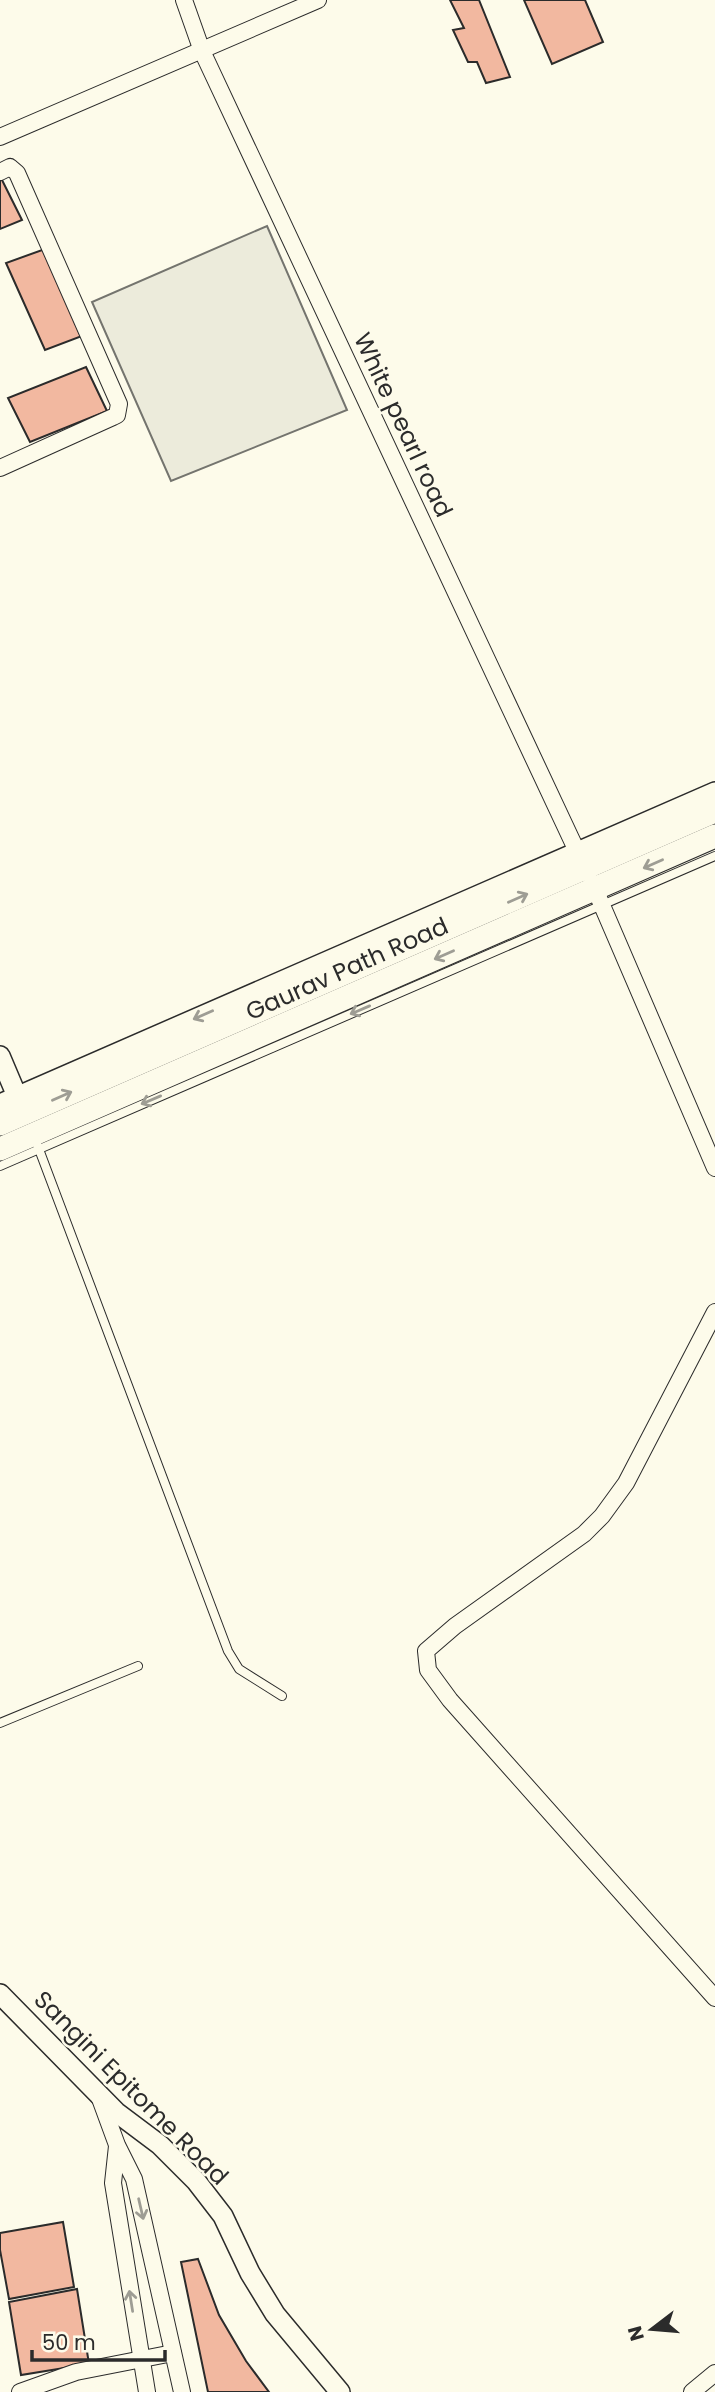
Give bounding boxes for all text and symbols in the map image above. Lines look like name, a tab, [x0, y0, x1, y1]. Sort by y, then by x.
street label: White pearl road	[346, 327, 461, 522]
one-way arrow	[643, 858, 664, 871]
one-way arrow	[507, 891, 528, 904]
street label: Gaurav Path Road	[240, 909, 453, 1028]
one-way arrow	[434, 949, 456, 962]
one-way arrow	[350, 1005, 371, 1018]
one-way arrow	[193, 1009, 215, 1022]
one-way arrow	[51, 1089, 73, 1102]
one-way arrow	[141, 1094, 162, 1107]
street label: Sangini Epitome Road	[27, 1983, 236, 2192]
one-way arrow	[134, 2197, 148, 2220]
one-way arrow	[124, 2290, 137, 2313]
north arrow	[617, 2294, 687, 2364]
scale bar	[32, 2318, 164, 2362]
text: N	[621, 2323, 651, 2344]
text: 50 m	[42, 2328, 96, 2357]

